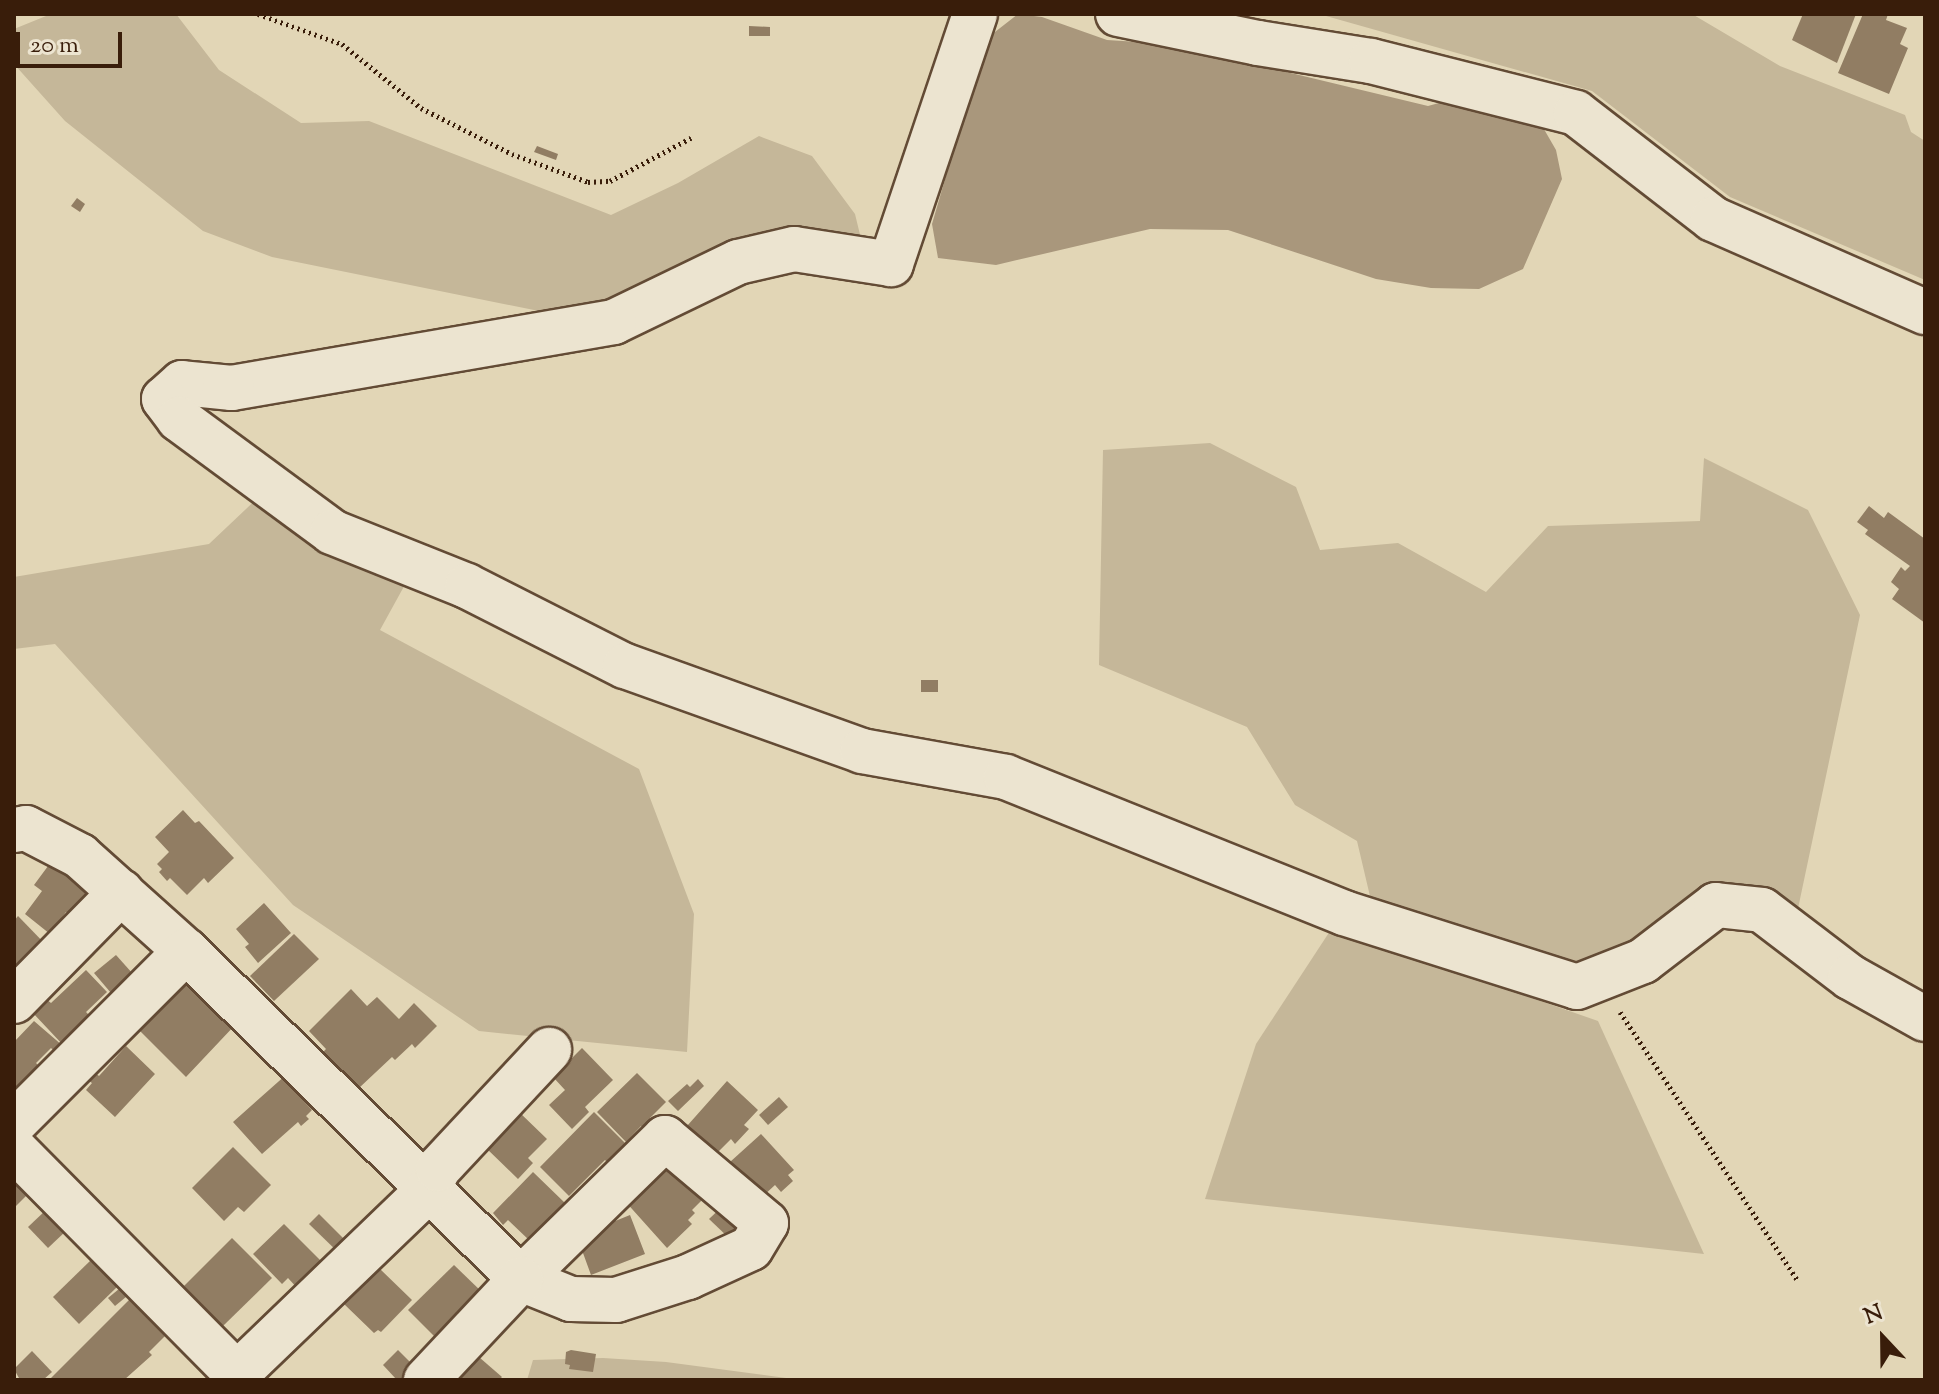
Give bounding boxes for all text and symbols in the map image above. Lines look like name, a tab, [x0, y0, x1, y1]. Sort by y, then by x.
scale bar	[20, 16, 126, 66]
text: 20 m	[30, 29, 79, 63]
north arrow	[1843, 1298, 1923, 1378]
text: N	[1860, 1298, 1888, 1334]

